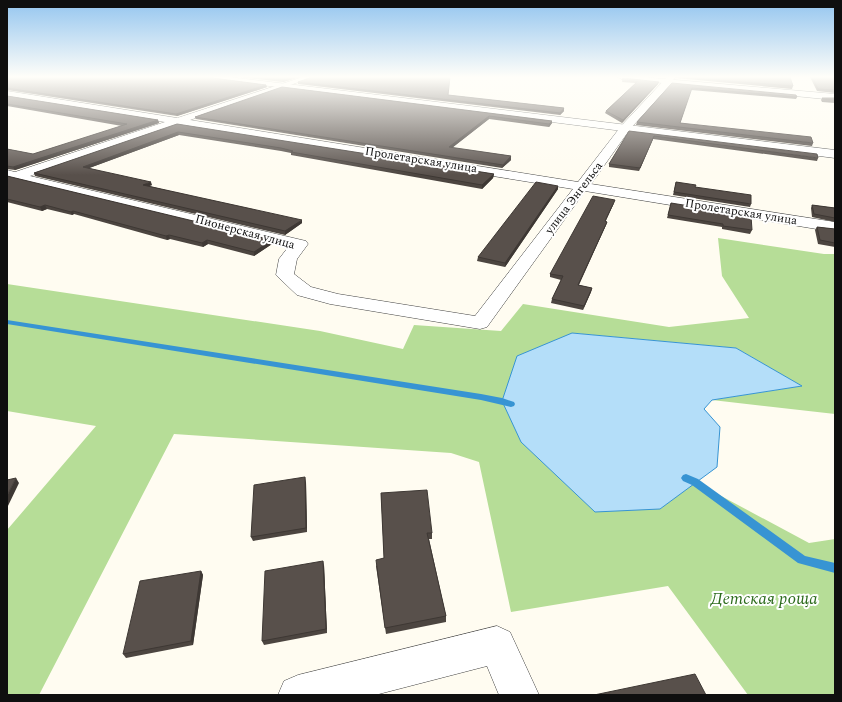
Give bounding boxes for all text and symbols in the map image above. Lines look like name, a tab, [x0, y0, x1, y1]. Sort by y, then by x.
street label: Пролетарская улица	[363, 142, 479, 178]
street label: улица Энгельса	[540, 158, 608, 239]
street label: Пролетарская улица	[683, 194, 799, 230]
street label: Пионерская улица	[193, 210, 297, 255]
park label: Детская роща	[709, 586, 818, 612]

